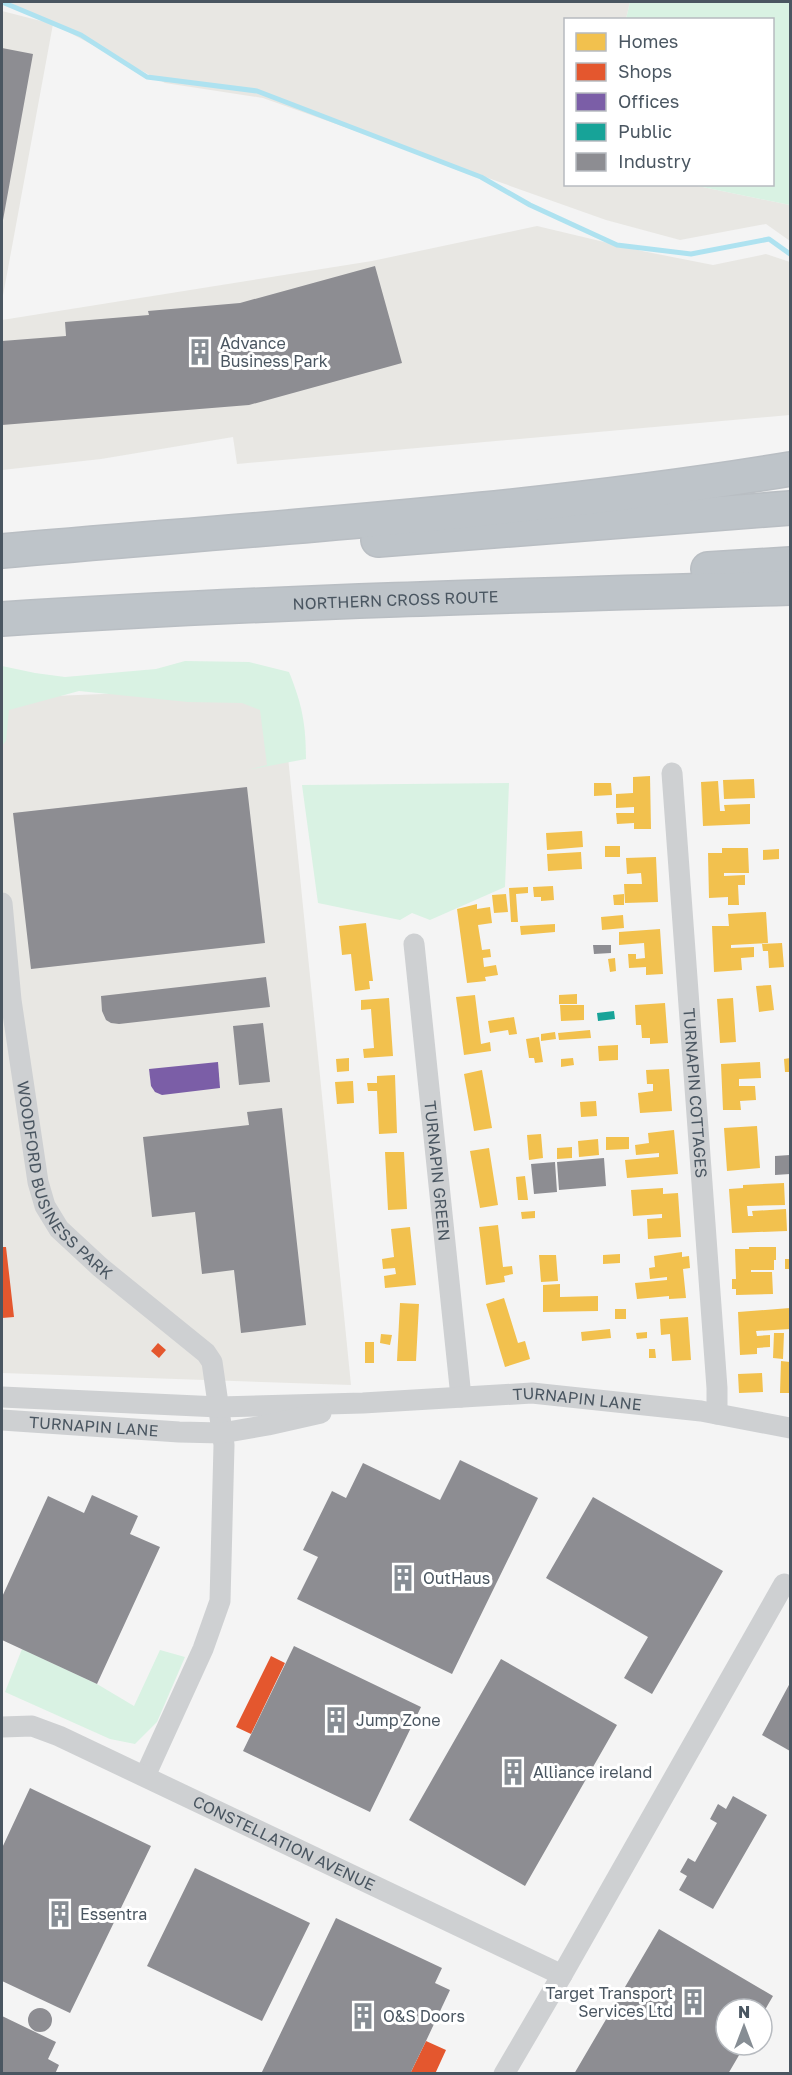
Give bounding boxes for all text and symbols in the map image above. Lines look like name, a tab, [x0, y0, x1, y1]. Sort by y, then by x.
legend	[564, 18, 774, 186]
text: Homes	[618, 30, 678, 52]
text: Shops	[618, 60, 672, 82]
text: Offices	[618, 90, 679, 112]
text: Public	[618, 120, 672, 142]
text: Industry	[618, 150, 691, 172]
place label: Advance Business Park	[220, 333, 328, 371]
building icon: Advance Business Park	[185, 337, 215, 367]
street label: NORTHERN CROSS ROUTE	[292, 586, 499, 614]
street label: TURNAPIN COTTAGES	[679, 1007, 712, 1179]
street label: WOODFORD BUSINESS PARK	[13, 1079, 117, 1283]
street label: TURNAPIN GREEN	[420, 1100, 455, 1242]
street label: TURNAPIN LANE	[512, 1383, 643, 1415]
street label: TURNAPIN LANE	[29, 1412, 159, 1441]
building icon: OutHaus	[388, 1563, 418, 1593]
place label: OutHaus	[423, 1568, 490, 1588]
building icon: Jump Zone	[321, 1705, 351, 1735]
place label: Jump Zone	[356, 1710, 441, 1730]
building icon: Alliance ireland	[498, 1757, 528, 1787]
place label: Alliance ireland	[533, 1762, 652, 1782]
street label: CONSTELLATION AVENUE	[190, 1791, 378, 1895]
building icon: Essentra	[45, 1899, 75, 1929]
place label: Essentra	[80, 1904, 147, 1924]
place label: Target Transport Services Ltd	[546, 1983, 673, 2021]
building icon: Target Transport Services Ltd	[678, 1987, 708, 2017]
north arrow	[714, 1997, 774, 2057]
building icon: O&S Doors	[348, 2001, 378, 2031]
text: N	[738, 2002, 750, 2022]
place label: O&S Doors	[383, 2006, 465, 2026]

